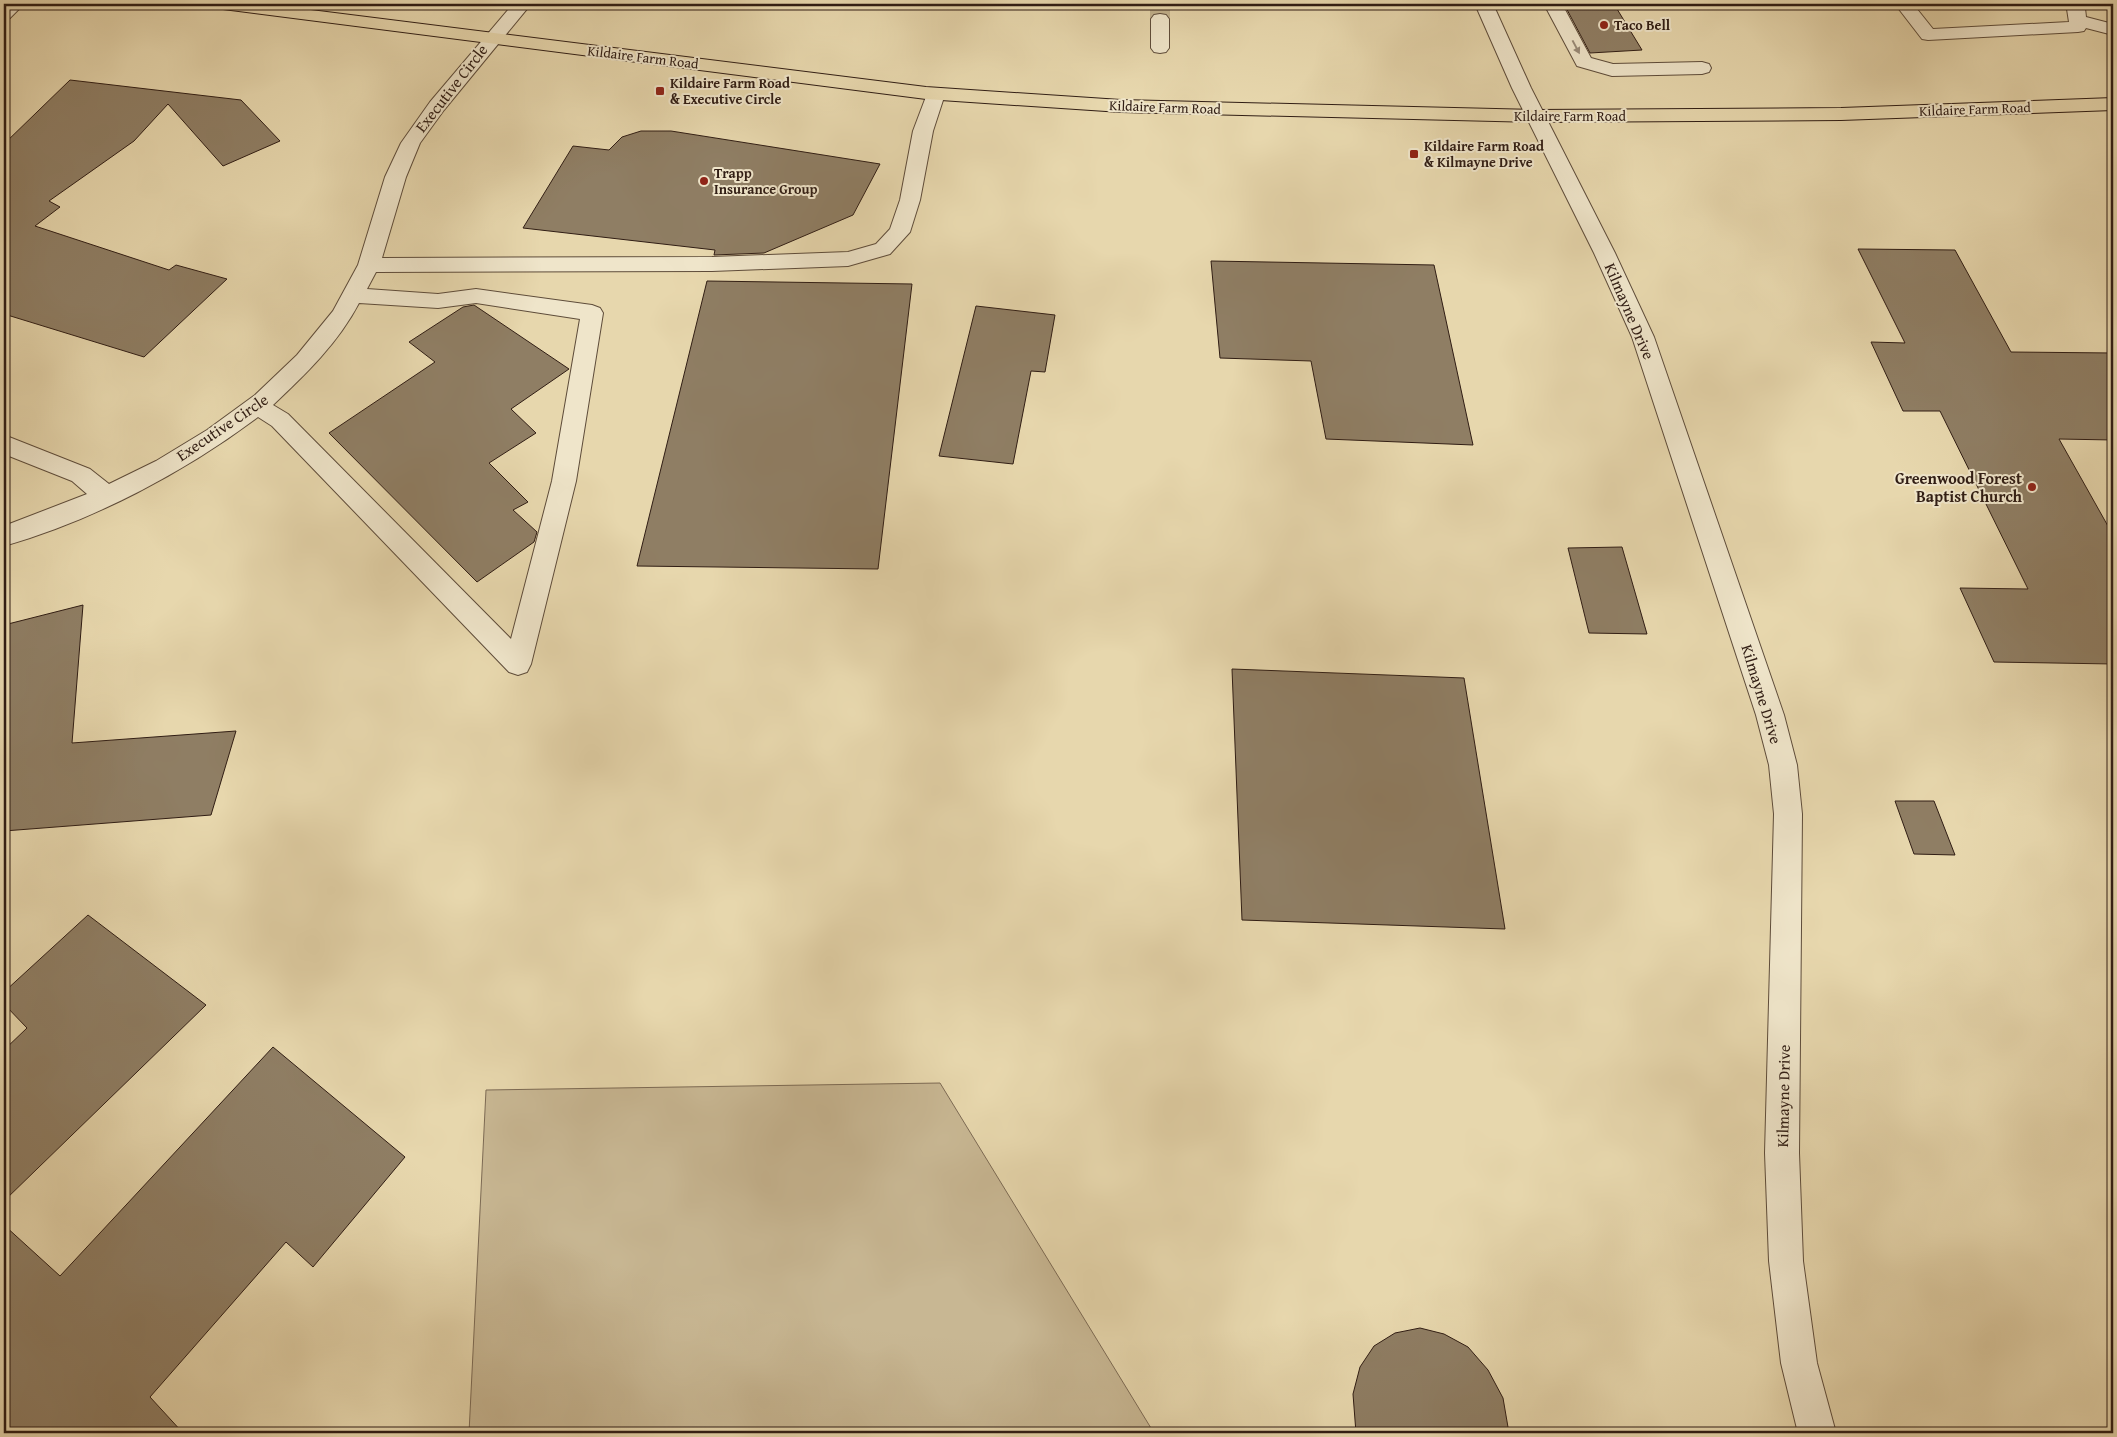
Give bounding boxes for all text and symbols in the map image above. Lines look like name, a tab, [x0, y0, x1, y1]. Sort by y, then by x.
place label: Taco Bell	[1614, 15, 1671, 35]
marker: Taco Bell	[1598, 19, 1610, 31]
street label: Executive Circle	[409, 39, 493, 137]
street label: Kildaire Farm Road	[586, 40, 700, 74]
one-way arrow	[1571, 40, 1580, 54]
place label: Kildaire Farm Road & Executive Circle	[670, 73, 790, 109]
marker: Kildaire Farm Road & Executive Circle	[654, 85, 666, 97]
street label: Kildaire Farm Road	[1109, 95, 1222, 119]
street label: Kildaire Farm Road	[1919, 97, 2032, 121]
street label: Kildaire Farm Road	[1514, 106, 1626, 126]
place label: Kildaire Farm Road & Kilmayne Drive	[1424, 136, 1544, 172]
marker: Kildaire Farm Road & Kilmayne Drive	[1408, 148, 1420, 160]
place label: Trapp Insurance Group	[714, 163, 817, 199]
marker: Trapp Insurance Group	[698, 175, 710, 187]
street label: Kilmayne Drive	[1599, 259, 1661, 363]
street label: Executive Circle	[171, 387, 273, 467]
place label: Greenwood Forest Baptist Church	[1895, 466, 2023, 508]
marker: Greenwood Forest Baptist Church	[2026, 481, 2038, 493]
street label: Kilmayne Drive	[1735, 641, 1789, 747]
street label: Kilmayne Drive	[1770, 1044, 1796, 1148]

